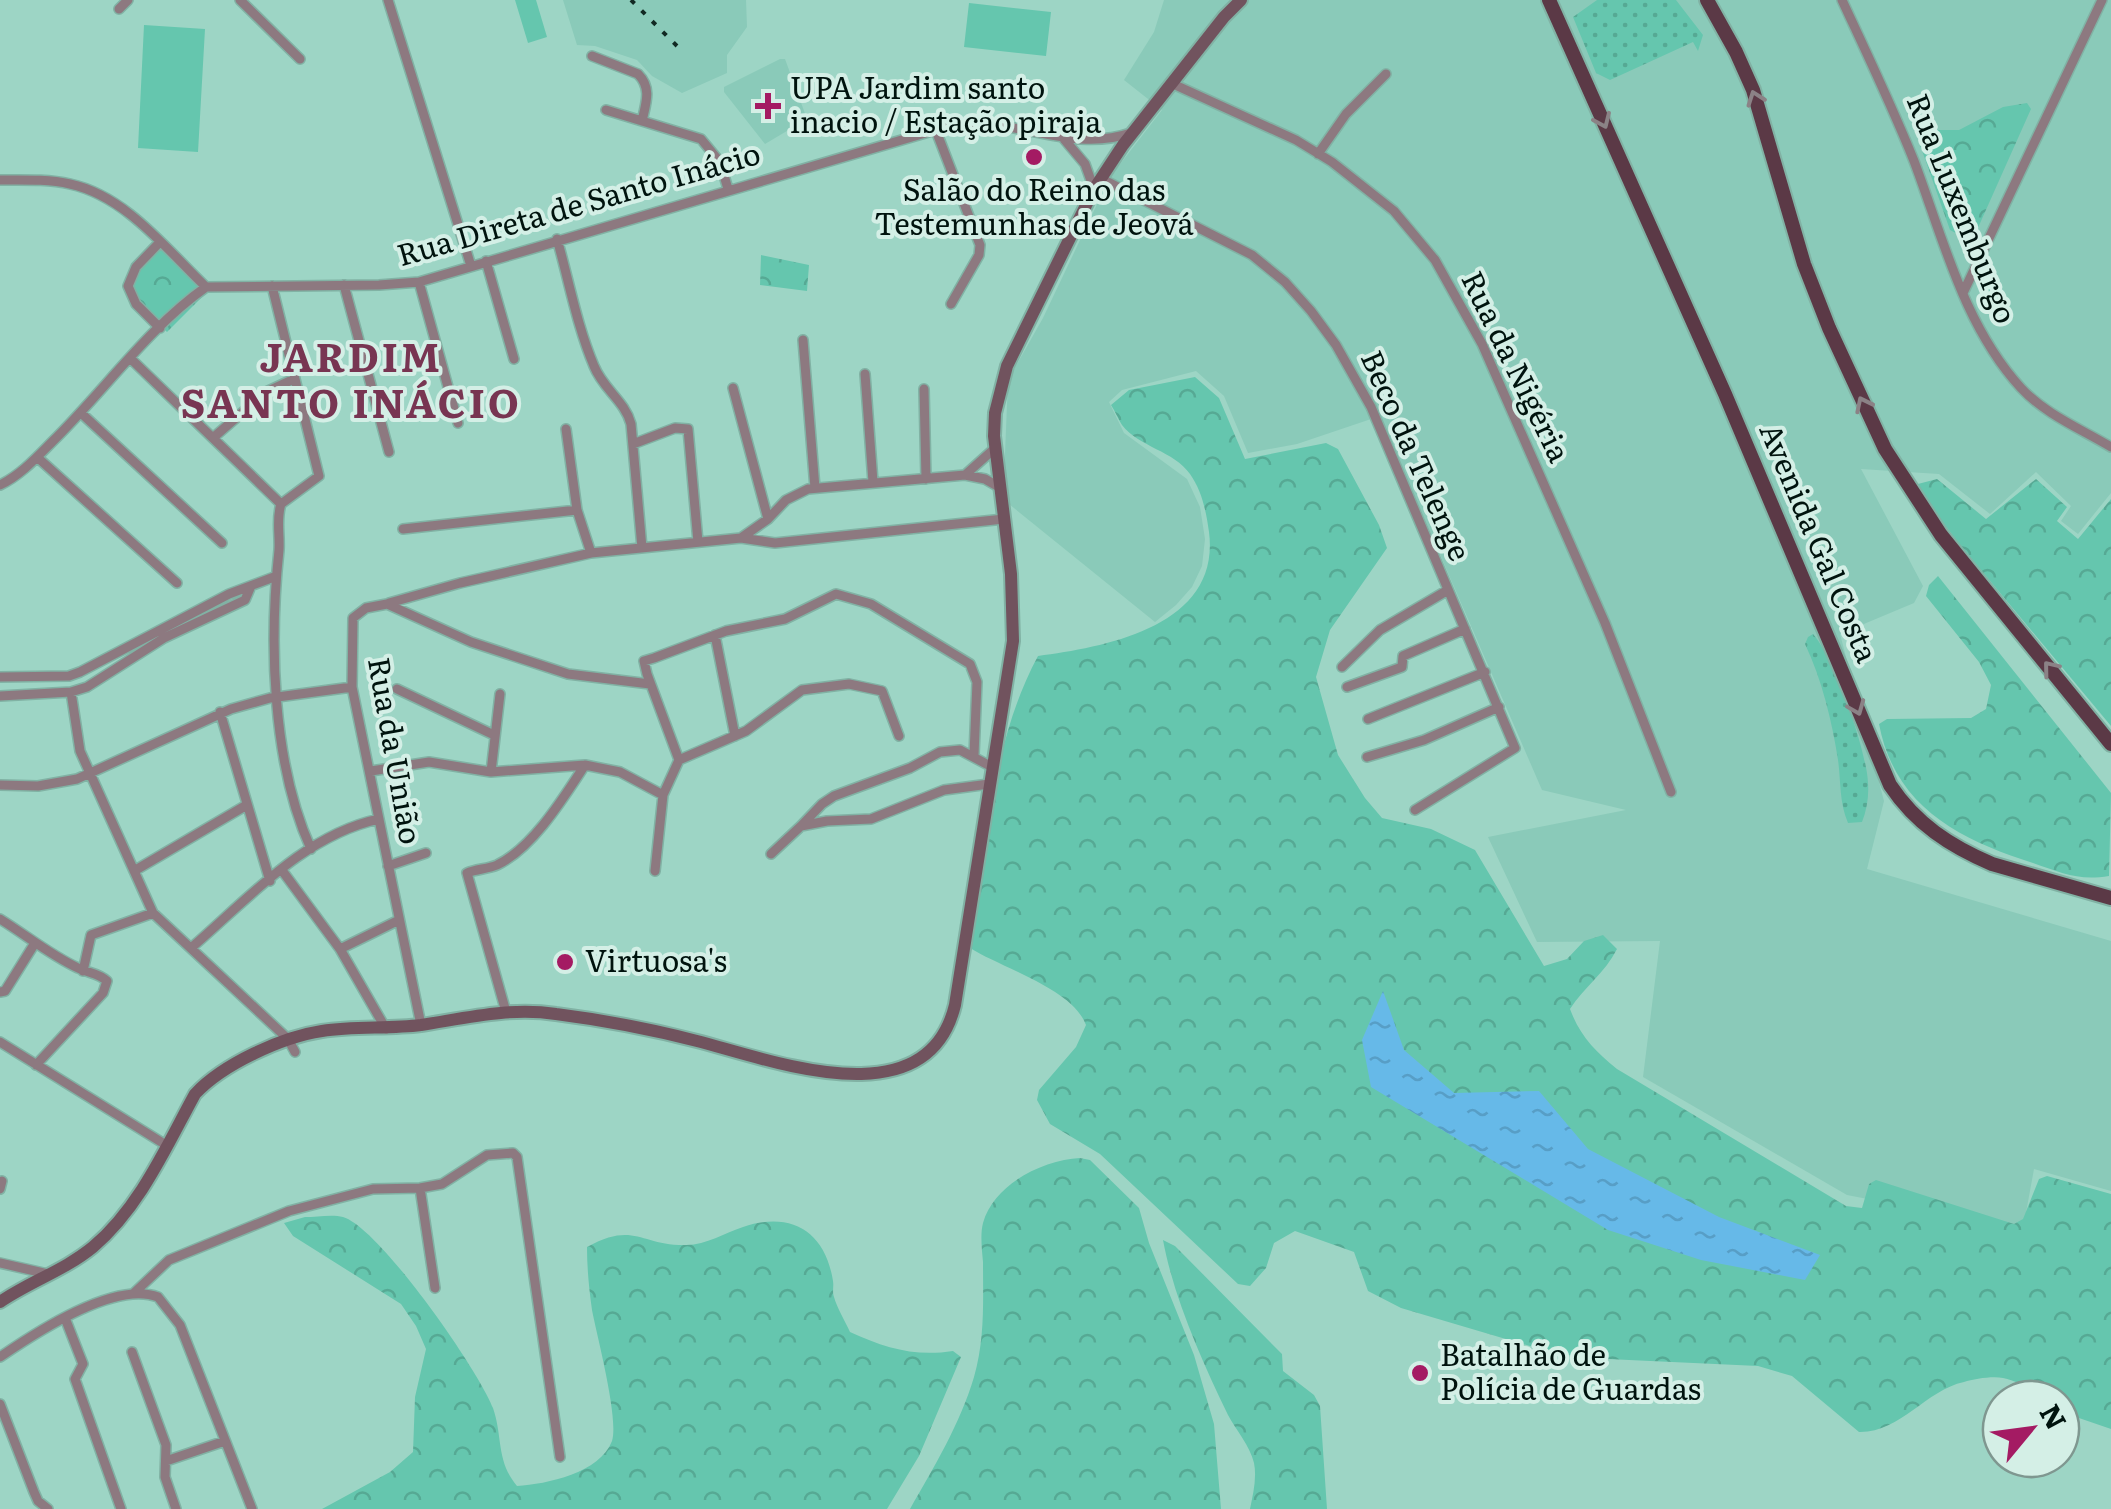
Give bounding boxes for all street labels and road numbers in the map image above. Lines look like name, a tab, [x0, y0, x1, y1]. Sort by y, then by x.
street label: Rua Luxemburgo	[1898, 86, 2030, 329]
street label: Rua Direta de Santo Inácio	[391, 129, 765, 275]
street label: Rua da Nigéria	[1452, 263, 1583, 470]
street label: Beco da Telenge	[1352, 343, 1484, 567]
street label: Avenida Gal Costa	[1750, 415, 1891, 669]
street label: Rua da União	[359, 653, 435, 847]

